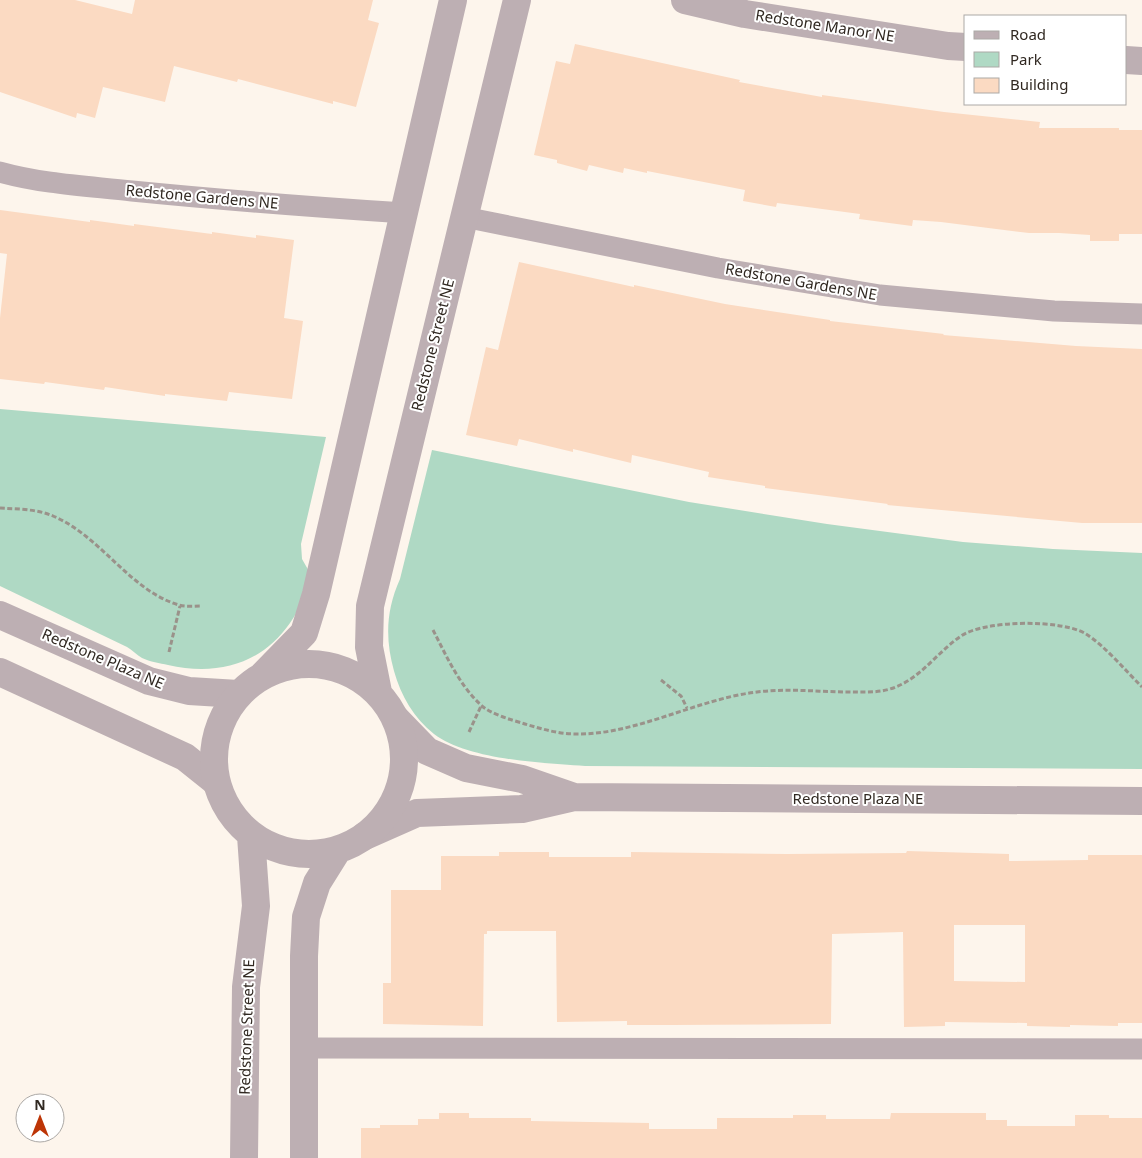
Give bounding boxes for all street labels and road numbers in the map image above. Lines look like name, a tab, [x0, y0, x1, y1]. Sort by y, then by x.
street label: Redstone Manor NE	[754, 4, 896, 46]
street label: Redstone Gardens NE	[125, 179, 279, 213]
street label: Redstone Gardens NE	[724, 258, 878, 304]
street label: Redstone Street NE	[406, 276, 458, 413]
street label: Redstone Plaza NE	[39, 623, 167, 693]
street label: Redstone Plaza NE	[793, 788, 923, 808]
street label: Redstone Street NE	[234, 959, 258, 1095]

